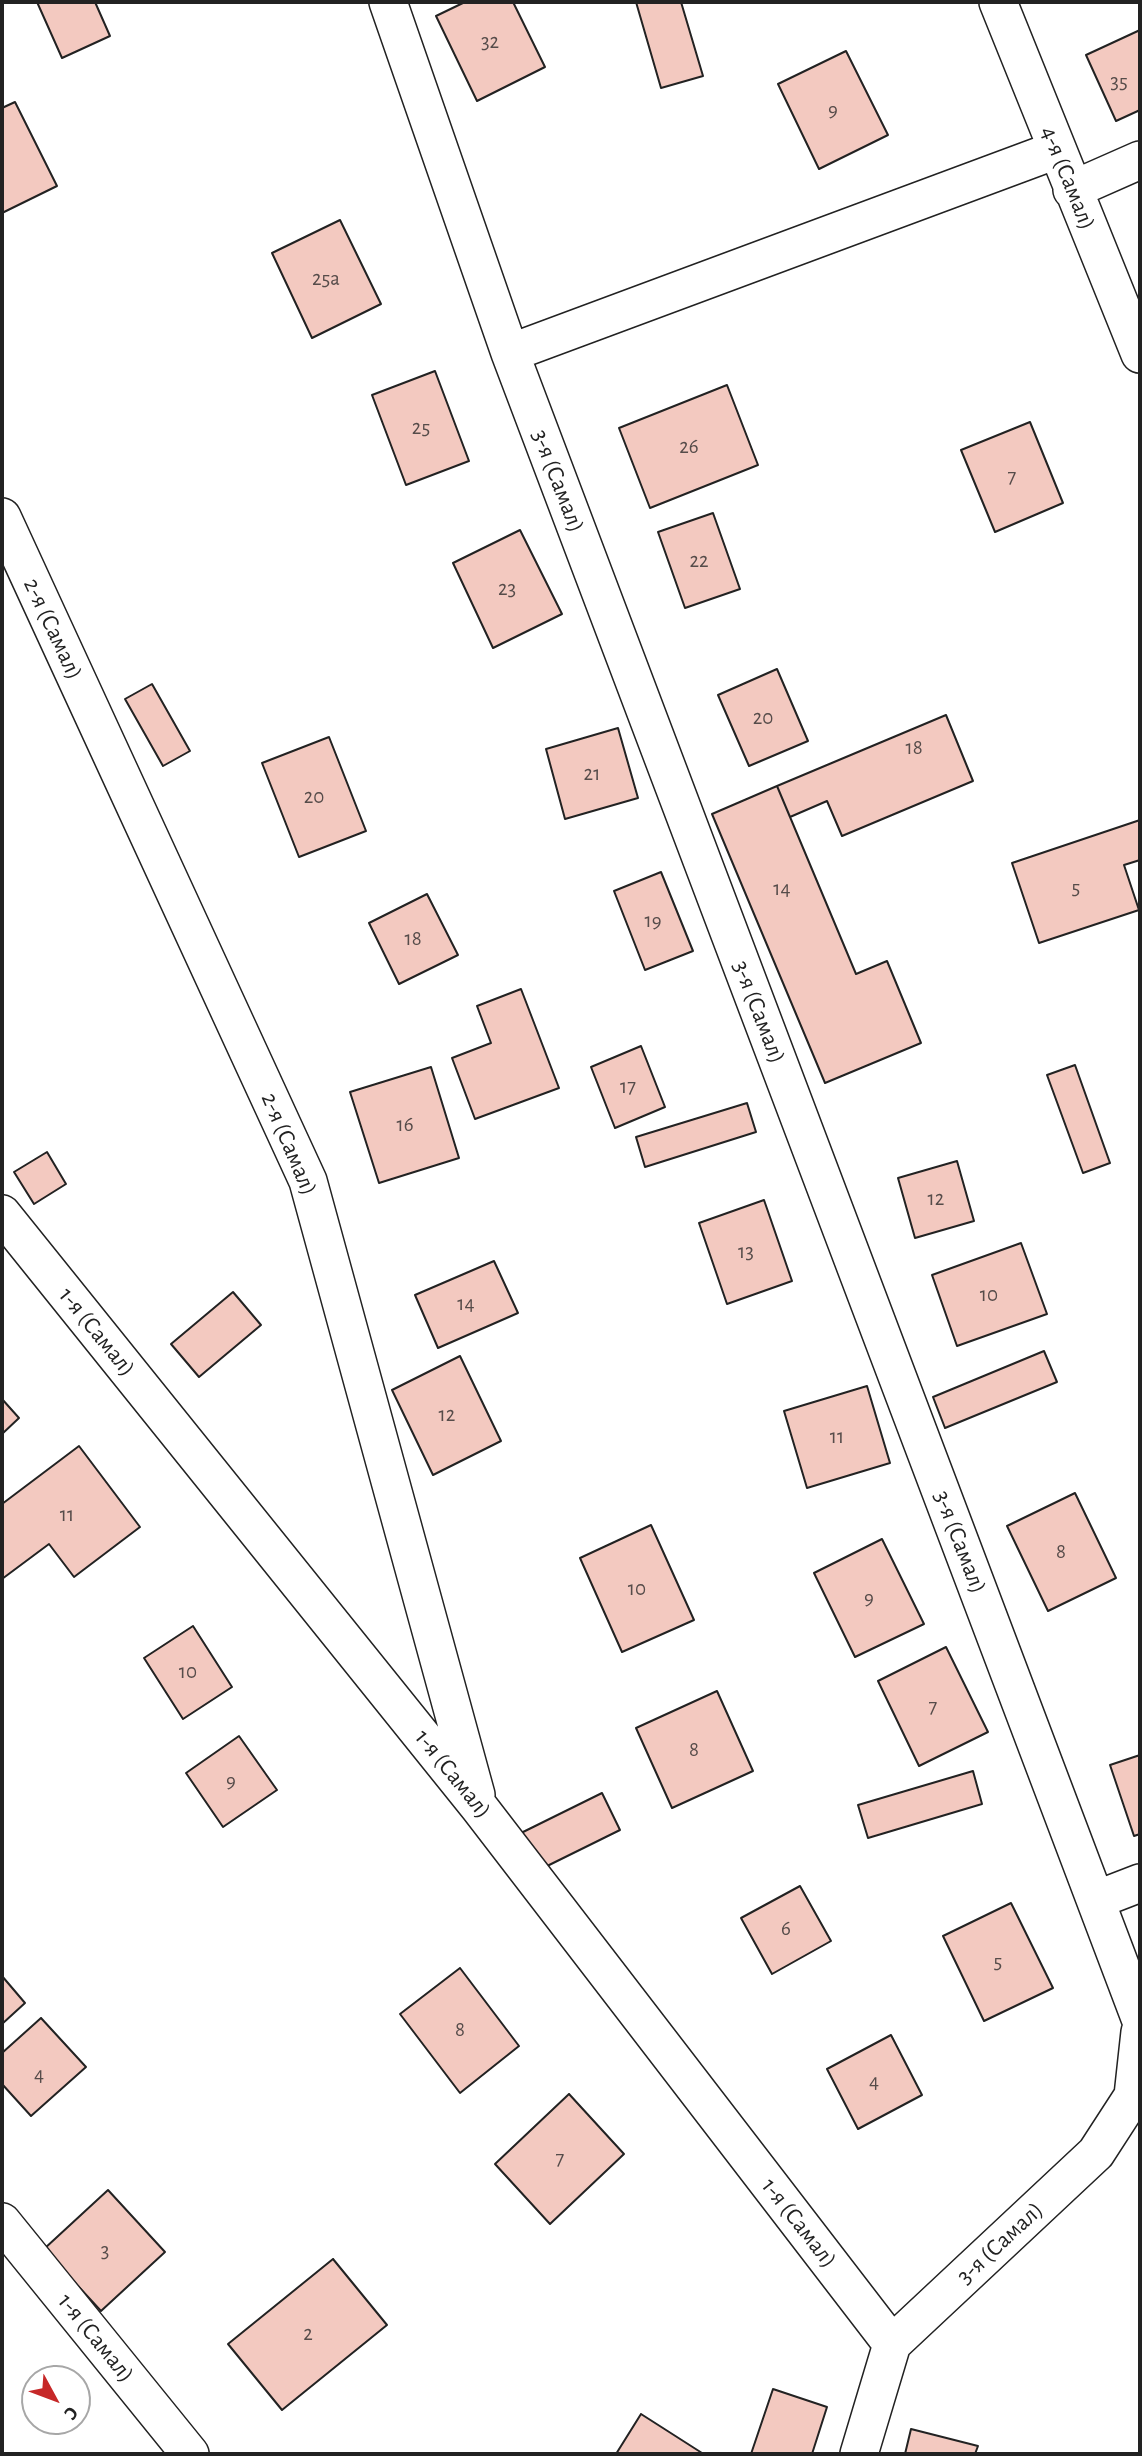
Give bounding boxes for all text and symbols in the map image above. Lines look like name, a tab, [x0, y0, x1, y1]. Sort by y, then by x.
house number: 32	[481, 29, 499, 55]
house number: 35	[1110, 69, 1128, 95]
house number: 9	[828, 97, 838, 123]
street label: 4-я (Самал)	[1034, 122, 1102, 234]
house number: 25а	[312, 266, 340, 292]
house number: 25	[412, 415, 430, 441]
street label: 3-я (Самал)	[525, 426, 591, 536]
house number: 26	[679, 434, 699, 460]
house number: 7	[1008, 464, 1016, 490]
house number: 22	[689, 548, 709, 574]
street label: 2-я (Самал)	[17, 574, 89, 684]
house number: 23	[498, 576, 516, 602]
house number: 20	[753, 705, 773, 731]
house number: 18	[905, 735, 923, 761]
house number: 21	[584, 761, 600, 787]
house number: 20	[304, 784, 324, 810]
house number: 5	[1072, 875, 1080, 901]
house number: 14	[773, 876, 791, 902]
house number: 19	[644, 908, 662, 934]
house number: 18	[404, 926, 422, 952]
street label: 3-я (Самал)	[726, 957, 792, 1067]
house number: 17	[620, 1074, 636, 1100]
street label: 2-я (Самал)	[255, 1088, 323, 1200]
house number: 16	[396, 1112, 414, 1138]
house number: 12	[928, 1186, 944, 1212]
house number: 13	[738, 1239, 754, 1265]
street label: 1-я (Самал)	[52, 1282, 142, 1382]
house number: 10	[980, 1282, 998, 1308]
house number: 14	[457, 1291, 475, 1317]
house number: 12	[439, 1402, 455, 1428]
house number: 11	[830, 1424, 844, 1450]
street label: 3-я (Самал)	[927, 1487, 993, 1597]
house number: 11	[60, 1502, 74, 1528]
house number: 8	[1056, 1539, 1066, 1565]
house number: 10	[628, 1576, 646, 1602]
house number: 9	[864, 1585, 874, 1611]
house number: 10	[179, 1659, 197, 1685]
house number: 7	[929, 1694, 937, 1720]
street label: 1-я (Самал)	[408, 1724, 498, 1824]
house number: 8	[689, 1737, 699, 1763]
house number: 9	[226, 1768, 236, 1794]
house number: 6	[781, 1916, 791, 1942]
house number: 5	[994, 1949, 1002, 1975]
house number: 8	[455, 2017, 465, 2043]
house number: 4	[34, 2062, 44, 2088]
house number: 4	[869, 2069, 879, 2095]
house number: 7	[556, 2146, 564, 2172]
street label: 1-я (Самал)	[755, 2172, 843, 2274]
street label: 3-я (Самал)	[951, 2196, 1049, 2290]
house number: 3	[101, 2238, 109, 2264]
street label: 1-я (Самал)	[51, 2288, 141, 2388]
house number: 2	[303, 2321, 313, 2347]
north arrow	[21, 2365, 91, 2435]
text: С	[60, 2403, 81, 2423]

